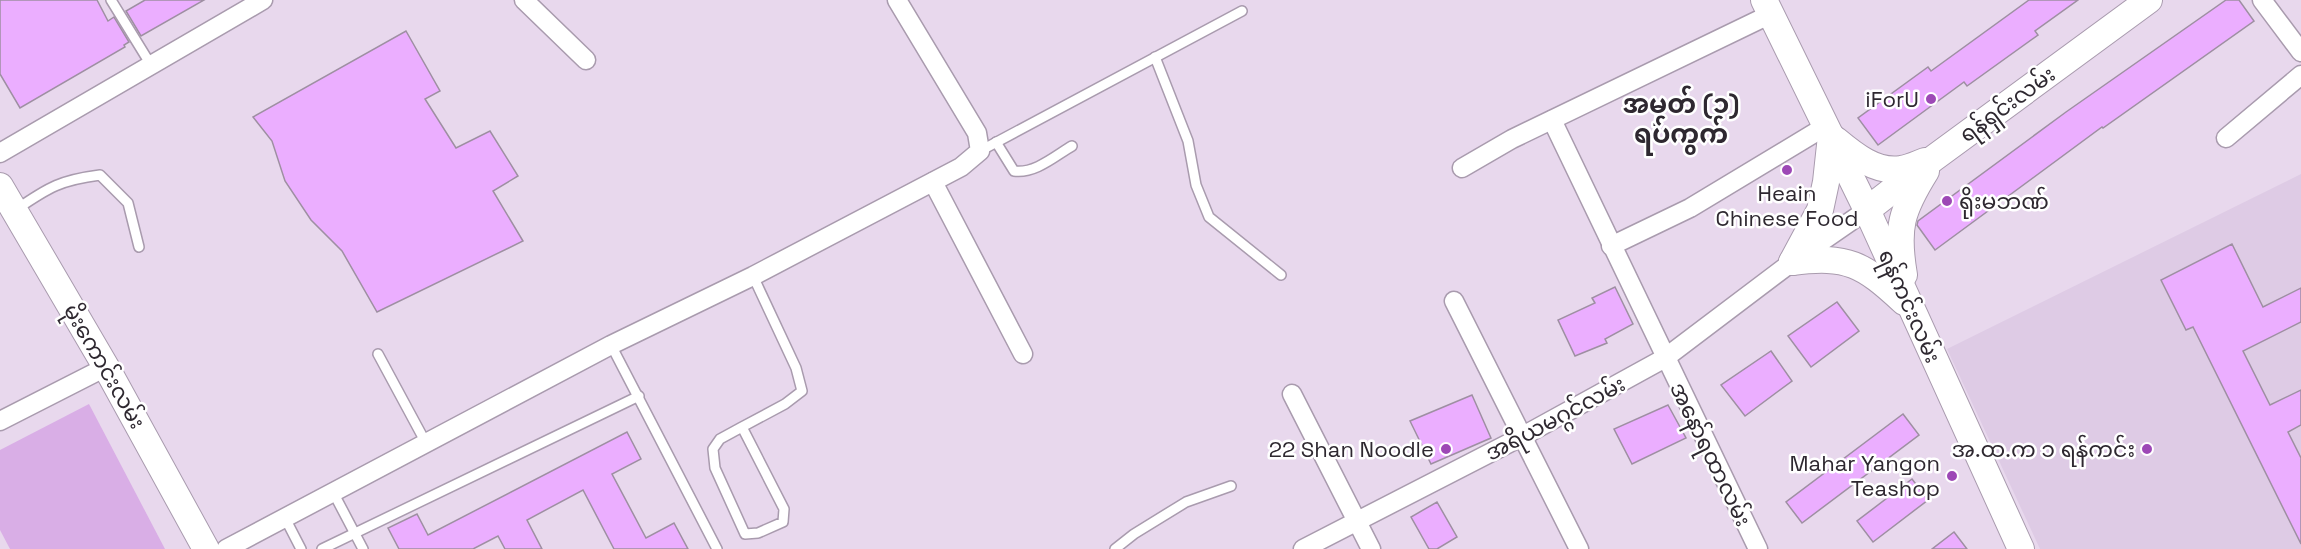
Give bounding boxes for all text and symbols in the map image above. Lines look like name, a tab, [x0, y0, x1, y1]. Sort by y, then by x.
street label: ရန်ရှင်းလမ်း	[1953, 59, 2063, 151]
district label: အမှတ် (၁) ရပ်ကွက်	[1623, 85, 1739, 156]
place label: iForU	[1865, 85, 1919, 113]
marker: iForU	[1924, 92, 1938, 106]
marker: Heain Chinese Food	[1780, 163, 1794, 177]
place label: Heain Chinese Food	[1716, 179, 1858, 232]
place label: ရိုးမဘဏ်	[1959, 186, 2049, 219]
marker: ရိုးမဘဏ်	[1940, 194, 1954, 208]
street label: ရန်ကင်းလမ်း	[1869, 244, 1948, 369]
street label: မိုးကောင်းလမ်း	[54, 298, 153, 436]
street label: အရိယမဂ္ဂင်လမ်း	[1480, 368, 1632, 472]
street label: အနော်ရထာလမ်း	[1660, 377, 1759, 532]
place label: အ.ထ.က ၁ ရန်ကင်း	[1952, 434, 2135, 467]
place label: 22 Shan Noodle	[1269, 435, 1434, 463]
marker: 22 Shan Noodle	[1439, 442, 1453, 456]
marker: အ.ထ.က ၁ ရန်ကင်း	[2140, 442, 2154, 456]
place label: Mahar Yangon Teashop	[1790, 449, 1940, 502]
marker: Mahar Yangon Teashop	[1945, 469, 1959, 483]

